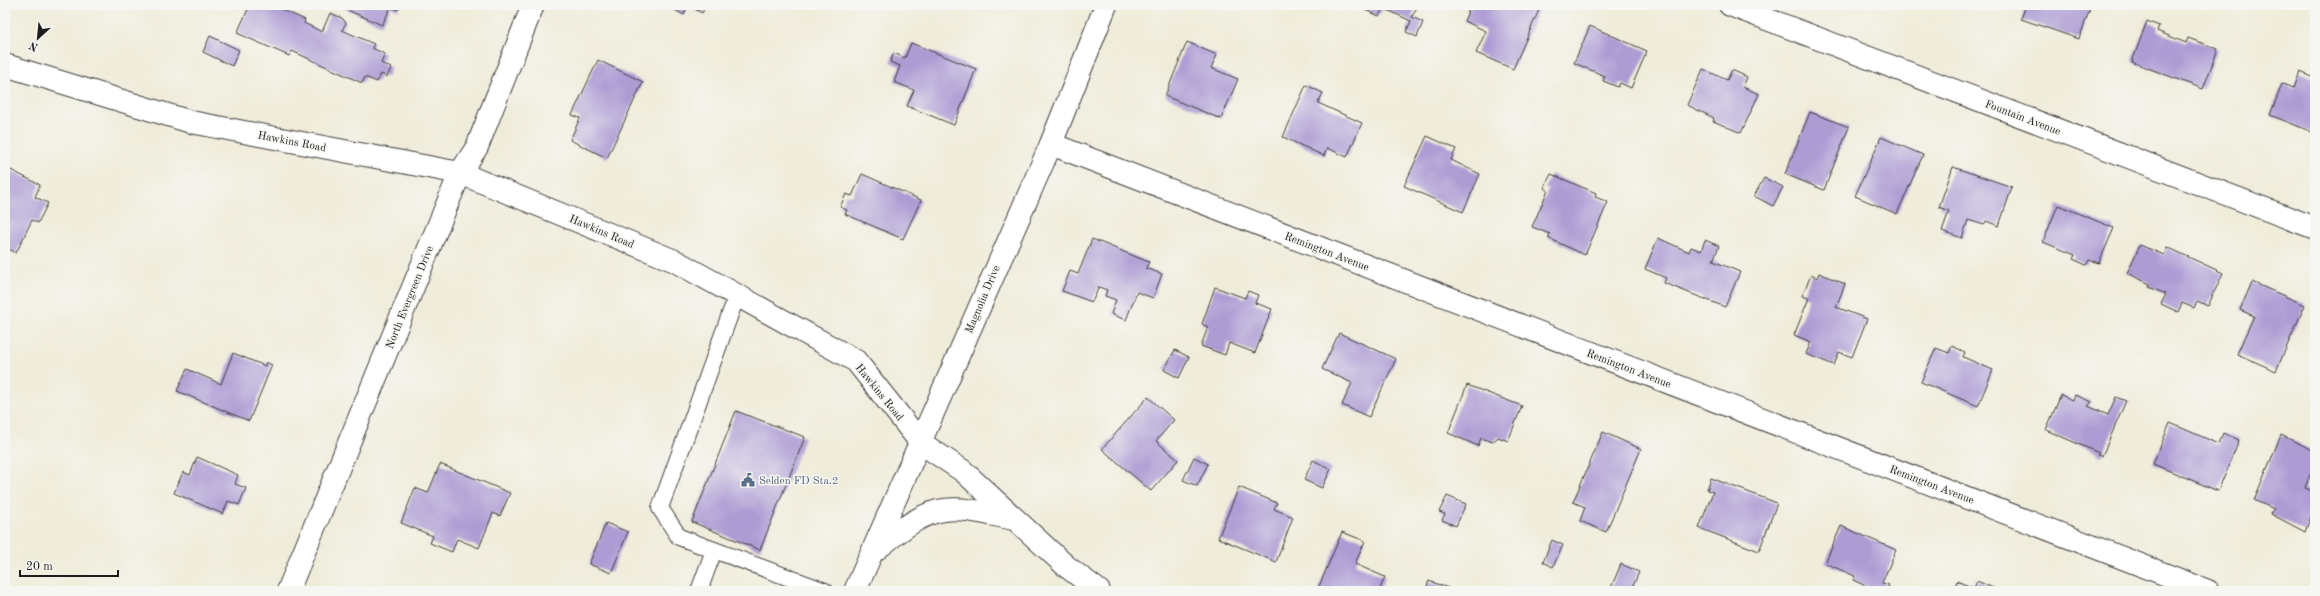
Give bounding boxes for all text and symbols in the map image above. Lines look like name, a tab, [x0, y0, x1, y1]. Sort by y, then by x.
north arrow	[18, 18, 58, 58]
text: N	[27, 38, 40, 52]
street label: Fountain Avenue	[1983, 99, 2062, 138]
street label: Hawkins Road	[257, 130, 327, 155]
street label: Hawkins Road	[567, 214, 636, 251]
street label: Remington Avenue	[1283, 231, 1370, 274]
street label: North Evergreen Drive	[385, 245, 436, 351]
street label: Magnolia Drive	[964, 264, 1003, 335]
street label: Remington Avenue	[1585, 348, 1672, 391]
street label: Hawkins Road	[853, 363, 905, 424]
street label: Remington Avenue	[1888, 464, 1975, 507]
public building icon: Selden FD Sta.2	[740, 472, 756, 488]
place label: Selden FD Sta.2	[759, 476, 838, 487]
scale bar	[20, 552, 118, 578]
text: 20 m	[26, 561, 53, 573]

